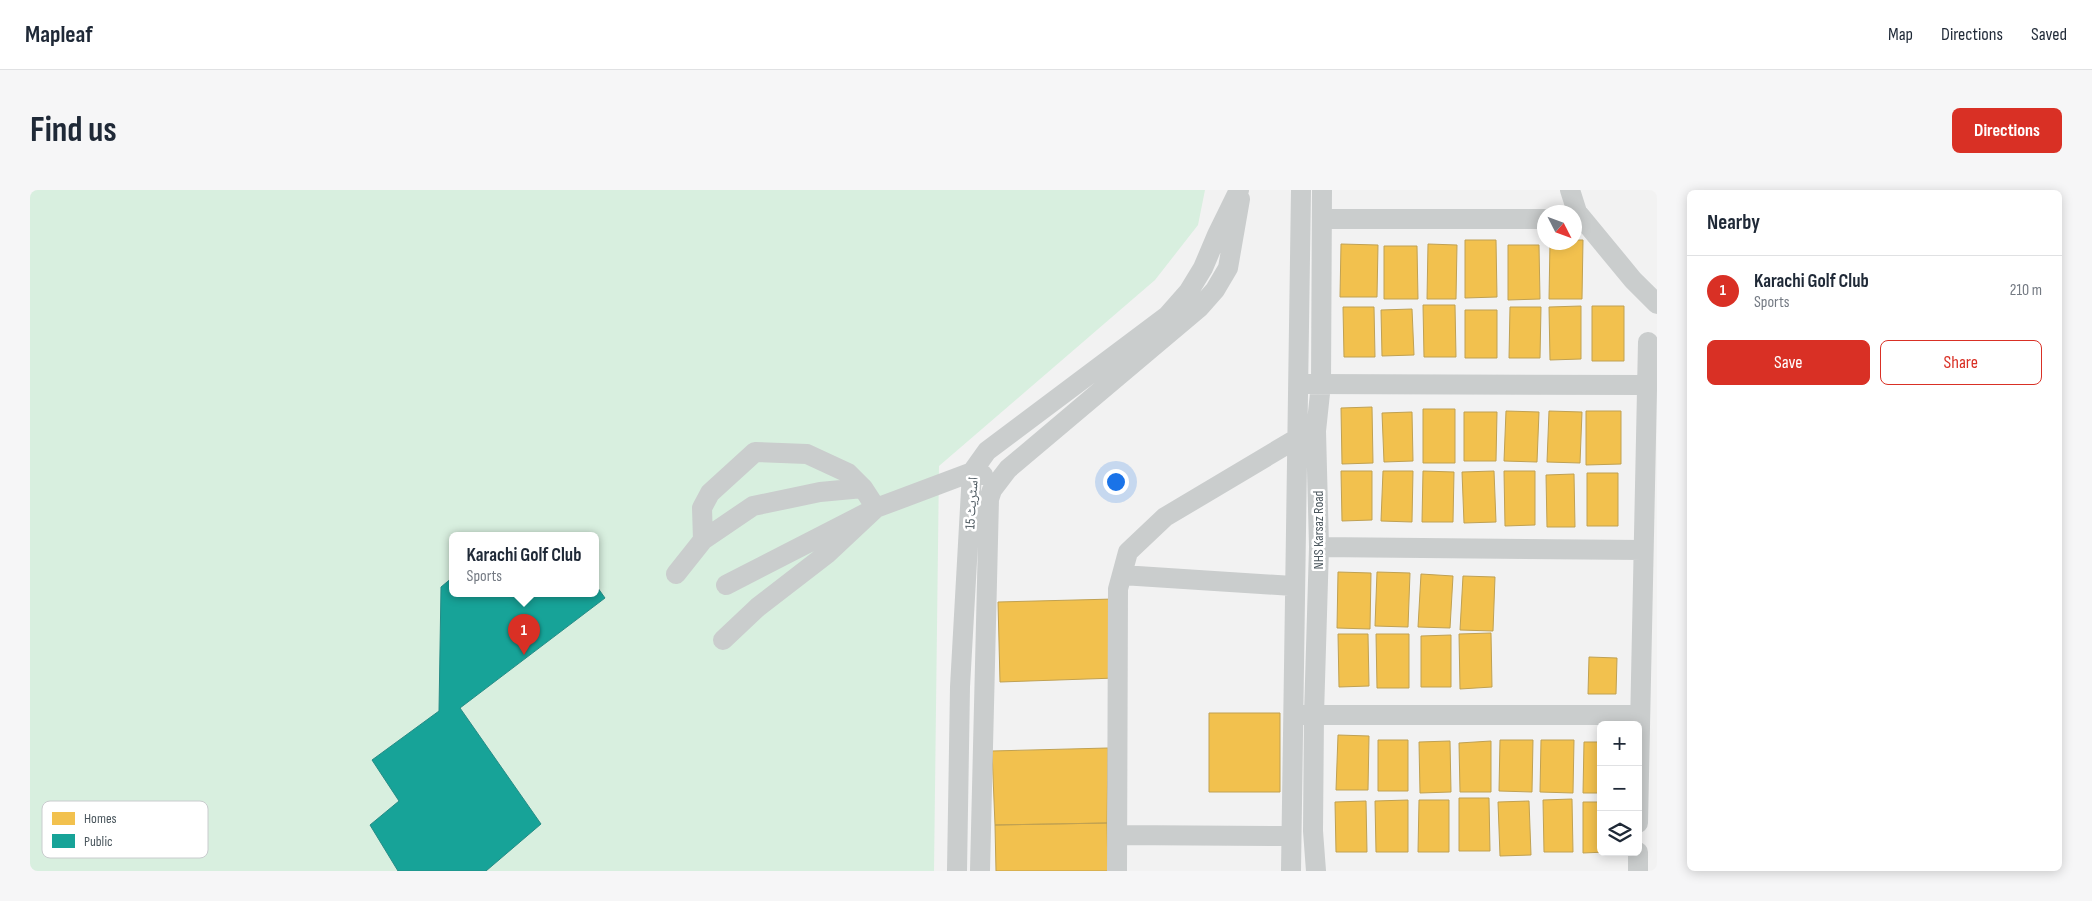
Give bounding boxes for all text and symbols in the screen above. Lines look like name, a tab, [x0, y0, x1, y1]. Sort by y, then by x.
text: Mapleaf	[25, 20, 93, 49]
text: Map	[1888, 24, 1913, 45]
text: Directions	[1941, 24, 2003, 45]
text: Saved	[2031, 24, 2067, 45]
button: Directions	[1952, 108, 2062, 153]
text: Find us	[30, 109, 117, 152]
north arrow	[1537, 205, 1582, 250]
text: Nearby	[1707, 210, 1760, 235]
text: Karachi Golf Club	[1754, 270, 1869, 293]
text: 1	[1720, 281, 1726, 300]
text: 210 m	[2010, 281, 2042, 300]
text: Sports	[1754, 293, 1789, 312]
button: Save	[1707, 340, 1870, 385]
button: Share	[1880, 340, 2042, 385]
your location	[1103, 469, 1129, 495]
street label: اسٹریٹ 15	[961, 476, 982, 530]
street label: NHS Karsaz Road	[1310, 490, 1327, 569]
popup	[449, 532, 599, 597]
text: Karachi Golf Club	[467, 544, 581, 567]
text: Sports	[467, 567, 502, 586]
pin: 1	[508, 614, 540, 655]
map controls	[1597, 721, 1642, 856]
button: +	[1597, 721, 1642, 766]
button: −	[1597, 766, 1642, 811]
legend	[42, 801, 208, 858]
text: Homes	[84, 810, 117, 827]
button: layers	[1597, 811, 1642, 856]
text: Public	[84, 833, 113, 850]

